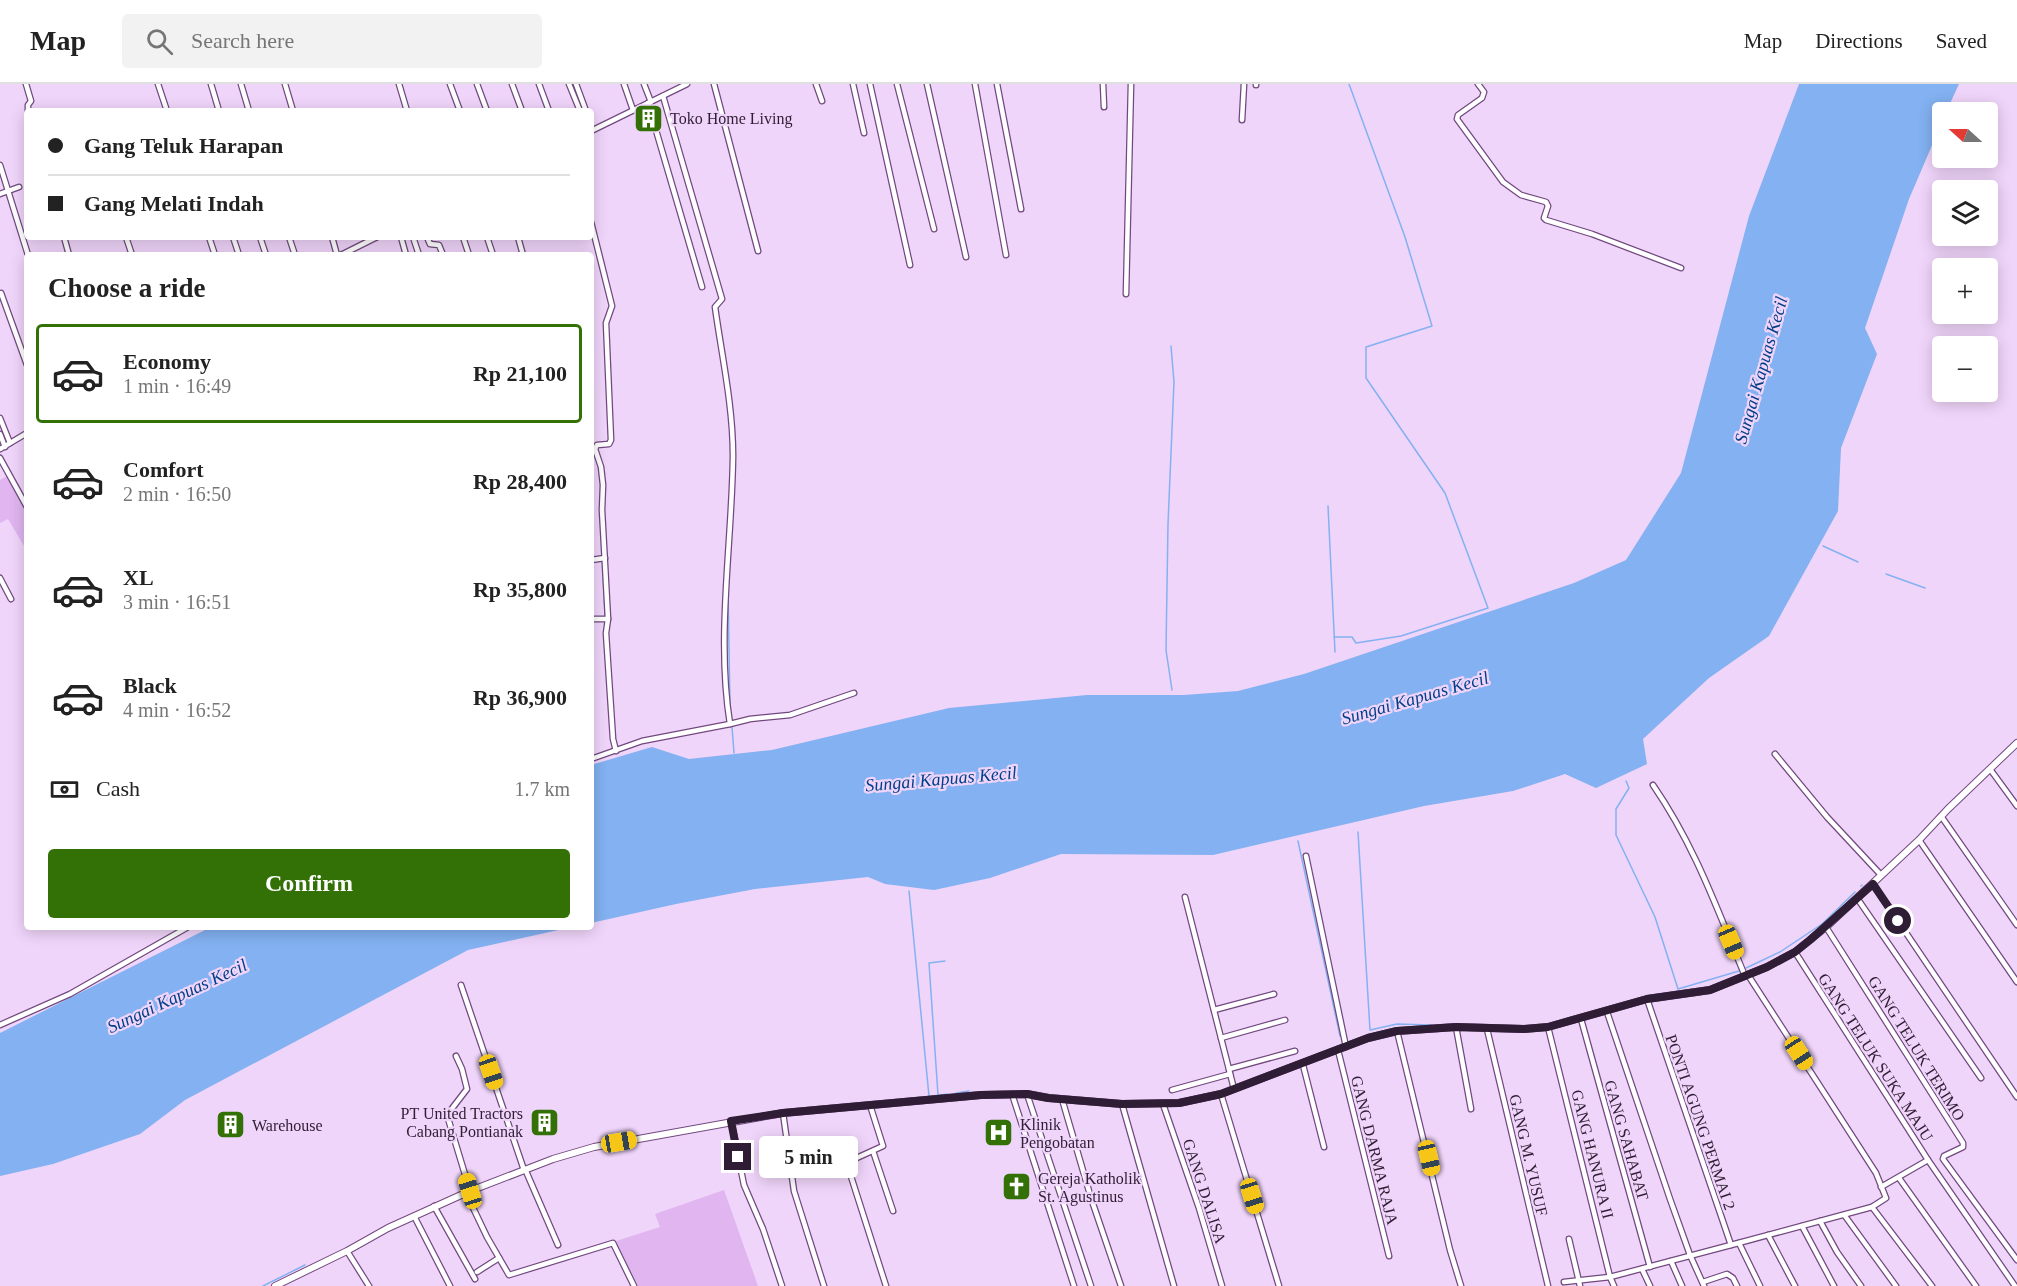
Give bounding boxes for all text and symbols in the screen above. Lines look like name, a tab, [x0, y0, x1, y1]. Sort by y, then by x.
search box	[122, 14, 542, 68]
text: Map	[30, 25, 86, 56]
icon: search	[143, 25, 176, 58]
text: Search here	[191, 28, 294, 53]
text: Map	[1744, 29, 1782, 53]
text: Directions	[1815, 29, 1903, 53]
text: Saved	[1936, 29, 1987, 53]
building icon: Toko Home Living	[633, 102, 665, 134]
north arrow	[1932, 102, 1998, 168]
map controls	[1932, 102, 1998, 402]
place label: Toko Home Living	[670, 110, 792, 128]
text: Gang Teluk Harapan	[84, 133, 283, 158]
button: layers	[1932, 180, 1998, 246]
text: Gang Melati Indah	[84, 191, 264, 216]
button: +	[1932, 258, 1998, 324]
text: Choose a ride	[48, 273, 206, 303]
water label: Sungai Kapuas Kecil	[1730, 294, 1792, 446]
button: −	[1932, 336, 1998, 402]
icon: car	[51, 347, 105, 401]
text: Economy	[123, 349, 211, 374]
text: Rp 21,100	[473, 361, 567, 386]
text: 1 min · 16:49	[123, 375, 231, 397]
icon: car	[51, 455, 105, 509]
text: Comfort	[123, 457, 204, 482]
text: Rp 28,400	[473, 469, 567, 494]
text: 2 min · 16:50	[123, 483, 231, 505]
icon: car	[51, 563, 105, 617]
text: XL	[123, 565, 154, 590]
text: Rp 35,800	[473, 577, 567, 602]
text: 3 min · 16:51	[123, 591, 231, 613]
water label: Sungai Kapuas Kecil	[1339, 667, 1491, 729]
icon: car	[51, 671, 105, 725]
text: Black	[123, 673, 177, 698]
text: Rp 36,900	[473, 685, 567, 710]
text: 4 min · 16:52	[123, 699, 231, 721]
water label: Sungai Kapuas Kecil	[864, 762, 1018, 796]
icon: cash	[48, 773, 81, 806]
text: Cash	[96, 776, 140, 801]
text: 1.7 km	[514, 778, 570, 800]
button: Confirm	[48, 849, 570, 918]
route start	[1884, 907, 1911, 934]
car	[1716, 922, 1746, 962]
water label: Sungai Kapuas Kecil	[104, 955, 250, 1037]
street label: GANG TELUK SUKA MAJU	[1815, 970, 1936, 1145]
street label: GANG TELUK TERIMO	[1865, 973, 1968, 1124]
street label: PONTI AGUNG PERMAI 2	[1662, 1032, 1739, 1212]
car	[1782, 1033, 1816, 1073]
car	[477, 1052, 505, 1092]
street label: GANG DARMA RAJA	[1348, 1074, 1401, 1227]
street label: GANG SAHABAT	[1601, 1078, 1652, 1202]
street label: GANG HANURA II	[1568, 1088, 1617, 1220]
street label: GANG M. YUSUF	[1506, 1093, 1551, 1218]
place label: PT United Tractors Cabang Pontianak	[401, 1105, 523, 1141]
building icon: PT United Tractors Cabang Pontianak	[528, 1106, 560, 1138]
building icon: Warehouse	[215, 1109, 247, 1141]
place label: Klinik Pengobatan	[1020, 1116, 1095, 1152]
place label: Warehouse	[252, 1117, 323, 1134]
hospital icon: Klinik Pengobatan	[983, 1117, 1015, 1149]
car	[600, 1130, 638, 1154]
callout: 5 min	[759, 1136, 858, 1178]
street label: GANG DALISA	[1180, 1137, 1230, 1246]
car	[1416, 1138, 1442, 1178]
route end	[724, 1143, 751, 1170]
text: 5 min	[784, 1146, 833, 1168]
place label: Gereja Katholik St. Agustinus	[1038, 1170, 1141, 1206]
car	[456, 1171, 484, 1211]
church icon: Gereja Katholik St. Agustinus	[1001, 1171, 1033, 1203]
car	[1238, 1176, 1266, 1216]

